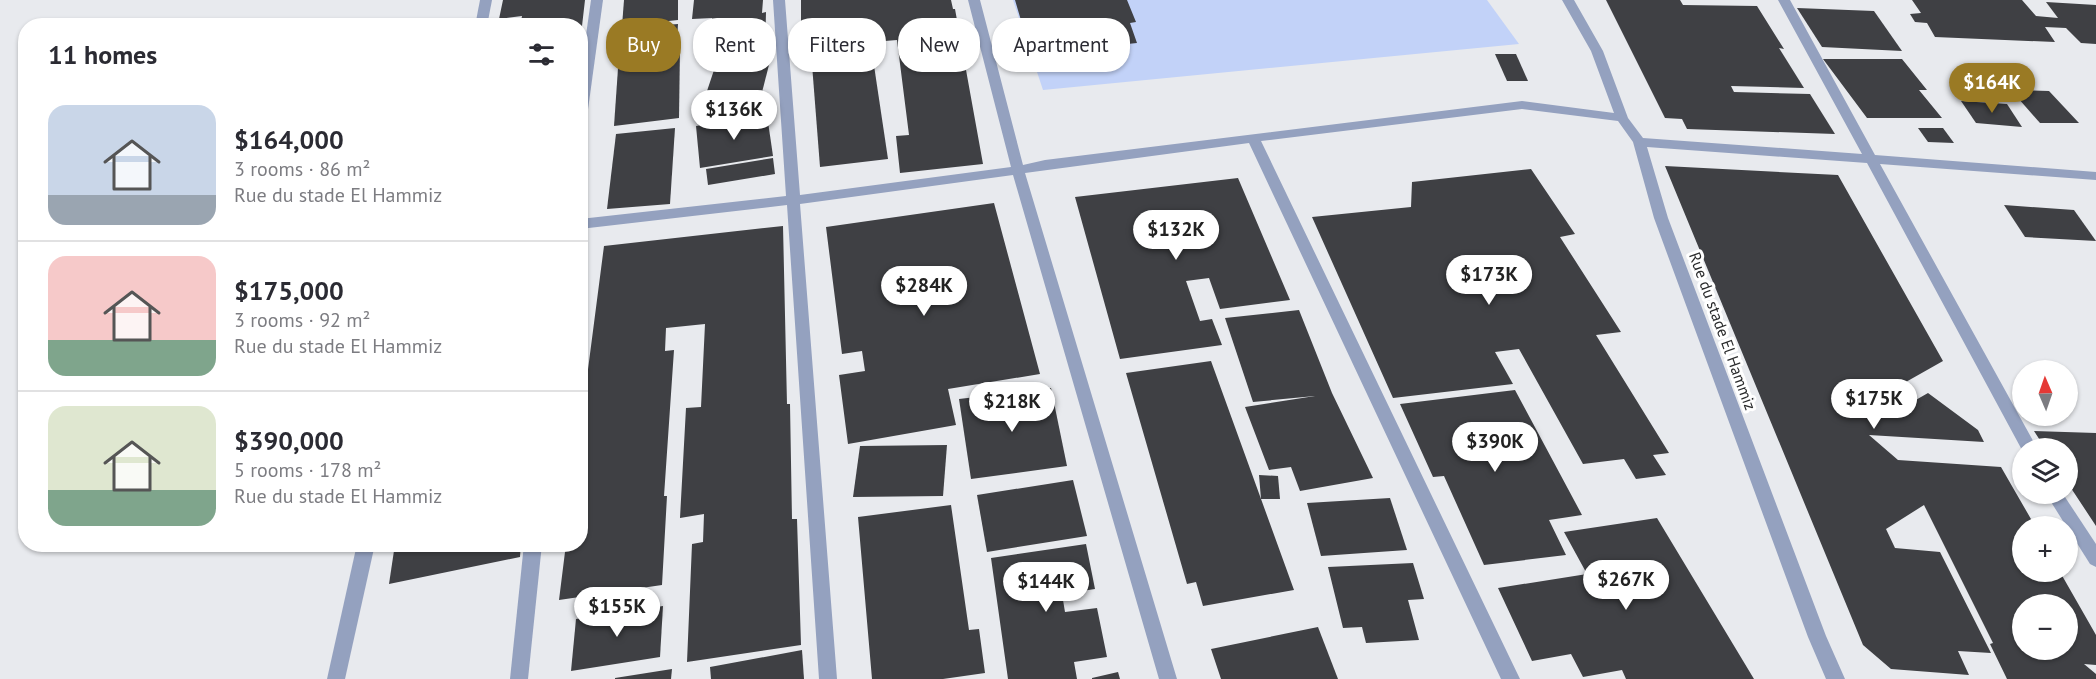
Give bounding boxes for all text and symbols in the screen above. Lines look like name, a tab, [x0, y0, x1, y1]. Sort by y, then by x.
chip: Buy	[606, 18, 681, 72]
chip: Rent	[693, 18, 776, 72]
chip: Filters	[788, 18, 886, 72]
chip: New	[898, 18, 980, 72]
chip: Apartment	[992, 18, 1130, 72]
text: 11 homes	[48, 38, 157, 71]
icon: filters	[525, 38, 558, 71]
pin: $164K	[1950, 63, 2034, 114]
text: $164K	[1963, 69, 2021, 95]
pin: $136K	[692, 90, 776, 141]
text: $136K	[705, 96, 763, 122]
text: $164,000	[234, 123, 344, 156]
icon: home	[96, 129, 168, 201]
text: 3 rooms · 86 m²	[234, 156, 370, 182]
text: Rue du stade El Hammiz	[234, 182, 442, 208]
pin: $132K	[1134, 210, 1218, 261]
text: $132K	[1147, 216, 1205, 242]
street label: Rue du stade El Hammiz	[1685, 249, 1761, 413]
pin: $173K	[1447, 255, 1531, 306]
text: $173K	[1460, 261, 1518, 287]
pin: $284K	[882, 266, 966, 317]
text: $284K	[895, 272, 953, 298]
text: $175,000	[234, 274, 344, 307]
icon: home	[96, 280, 168, 352]
text: 3 rooms · 92 m²	[234, 307, 370, 333]
text: Rue du stade El Hammiz	[234, 333, 442, 359]
north arrow	[2012, 360, 2078, 426]
map controls	[2012, 360, 2078, 660]
pin: $175K	[1832, 379, 1916, 430]
pin: $218K	[970, 382, 1054, 433]
text: $175K	[1845, 385, 1903, 411]
text: $218K	[983, 388, 1041, 414]
pin: $390K	[1453, 422, 1537, 473]
text: $390,000	[234, 424, 344, 457]
text: $390K	[1466, 428, 1524, 454]
icon: home	[96, 430, 168, 502]
button: layers	[2012, 438, 2078, 504]
text: 5 rooms · 178 m²	[234, 457, 381, 483]
text: Rue du stade El Hammiz	[234, 483, 442, 509]
button: +	[2012, 516, 2078, 582]
pin: $267K	[1584, 560, 1668, 611]
pin: $144K	[1004, 562, 1088, 613]
text: $267K	[1597, 566, 1655, 592]
text: $144K	[1017, 568, 1075, 594]
pin: $155K	[575, 587, 659, 638]
text: $155K	[588, 593, 646, 619]
button: −	[2012, 594, 2078, 660]

